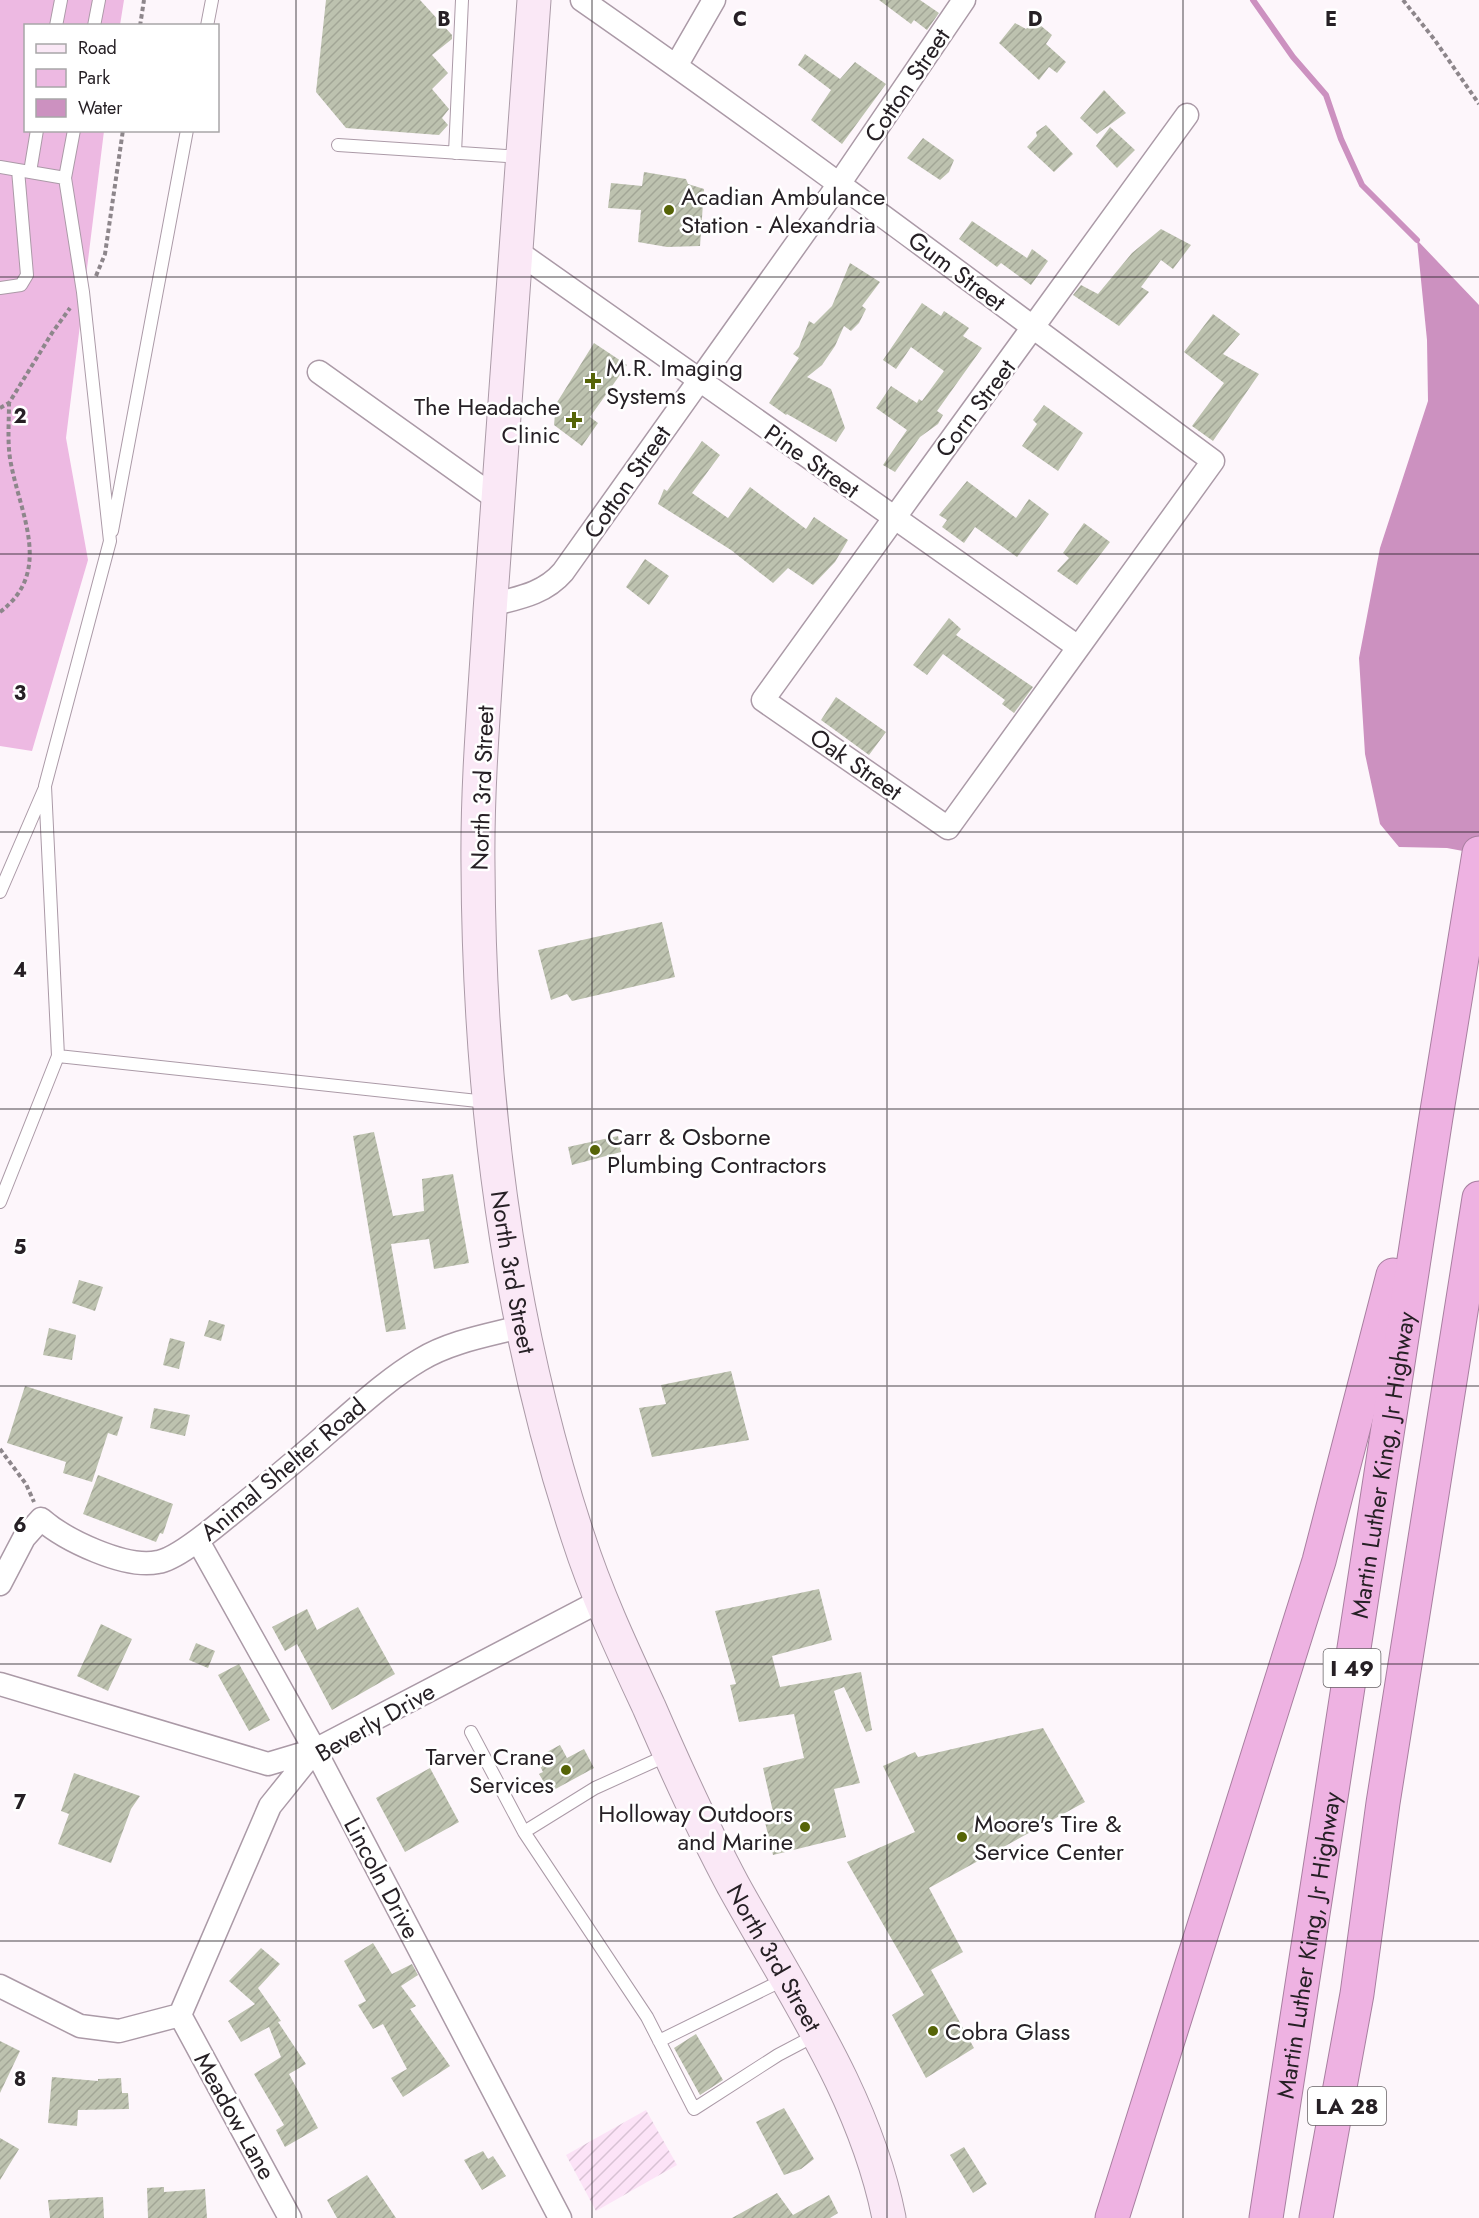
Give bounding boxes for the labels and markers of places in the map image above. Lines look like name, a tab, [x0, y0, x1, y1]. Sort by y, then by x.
place label: Acadian Ambulance Station - Alexandria	[681, 179, 885, 242]
marker: Acadian Ambulance Station - Alexandria	[662, 203, 676, 217]
place label: M.R. Imaging Systems	[606, 350, 743, 413]
marker: M.R. Imaging Systems	[584, 372, 602, 390]
place label: The Headache Clinic	[414, 389, 560, 452]
marker: The Headache Clinic	[565, 411, 583, 429]
place label: Carr & Osborne Plumbing Contractors	[607, 1119, 826, 1182]
marker: Carr & Osborne Plumbing Contractors	[588, 1143, 602, 1157]
place label: Tarver Crane Services	[426, 1739, 554, 1802]
marker: Tarver Crane Services	[559, 1763, 573, 1777]
place label: Holloway Outdoors and Marine	[598, 1796, 793, 1859]
place label: Moore's Tire & Service Center	[974, 1806, 1125, 1869]
marker: Holloway Outdoors and Marine	[798, 1820, 812, 1834]
marker: Moore's Tire & Service Center	[955, 1830, 969, 1844]
place label: Cobra Glass	[945, 2014, 1070, 2049]
marker: Cobra Glass	[926, 2024, 940, 2038]

